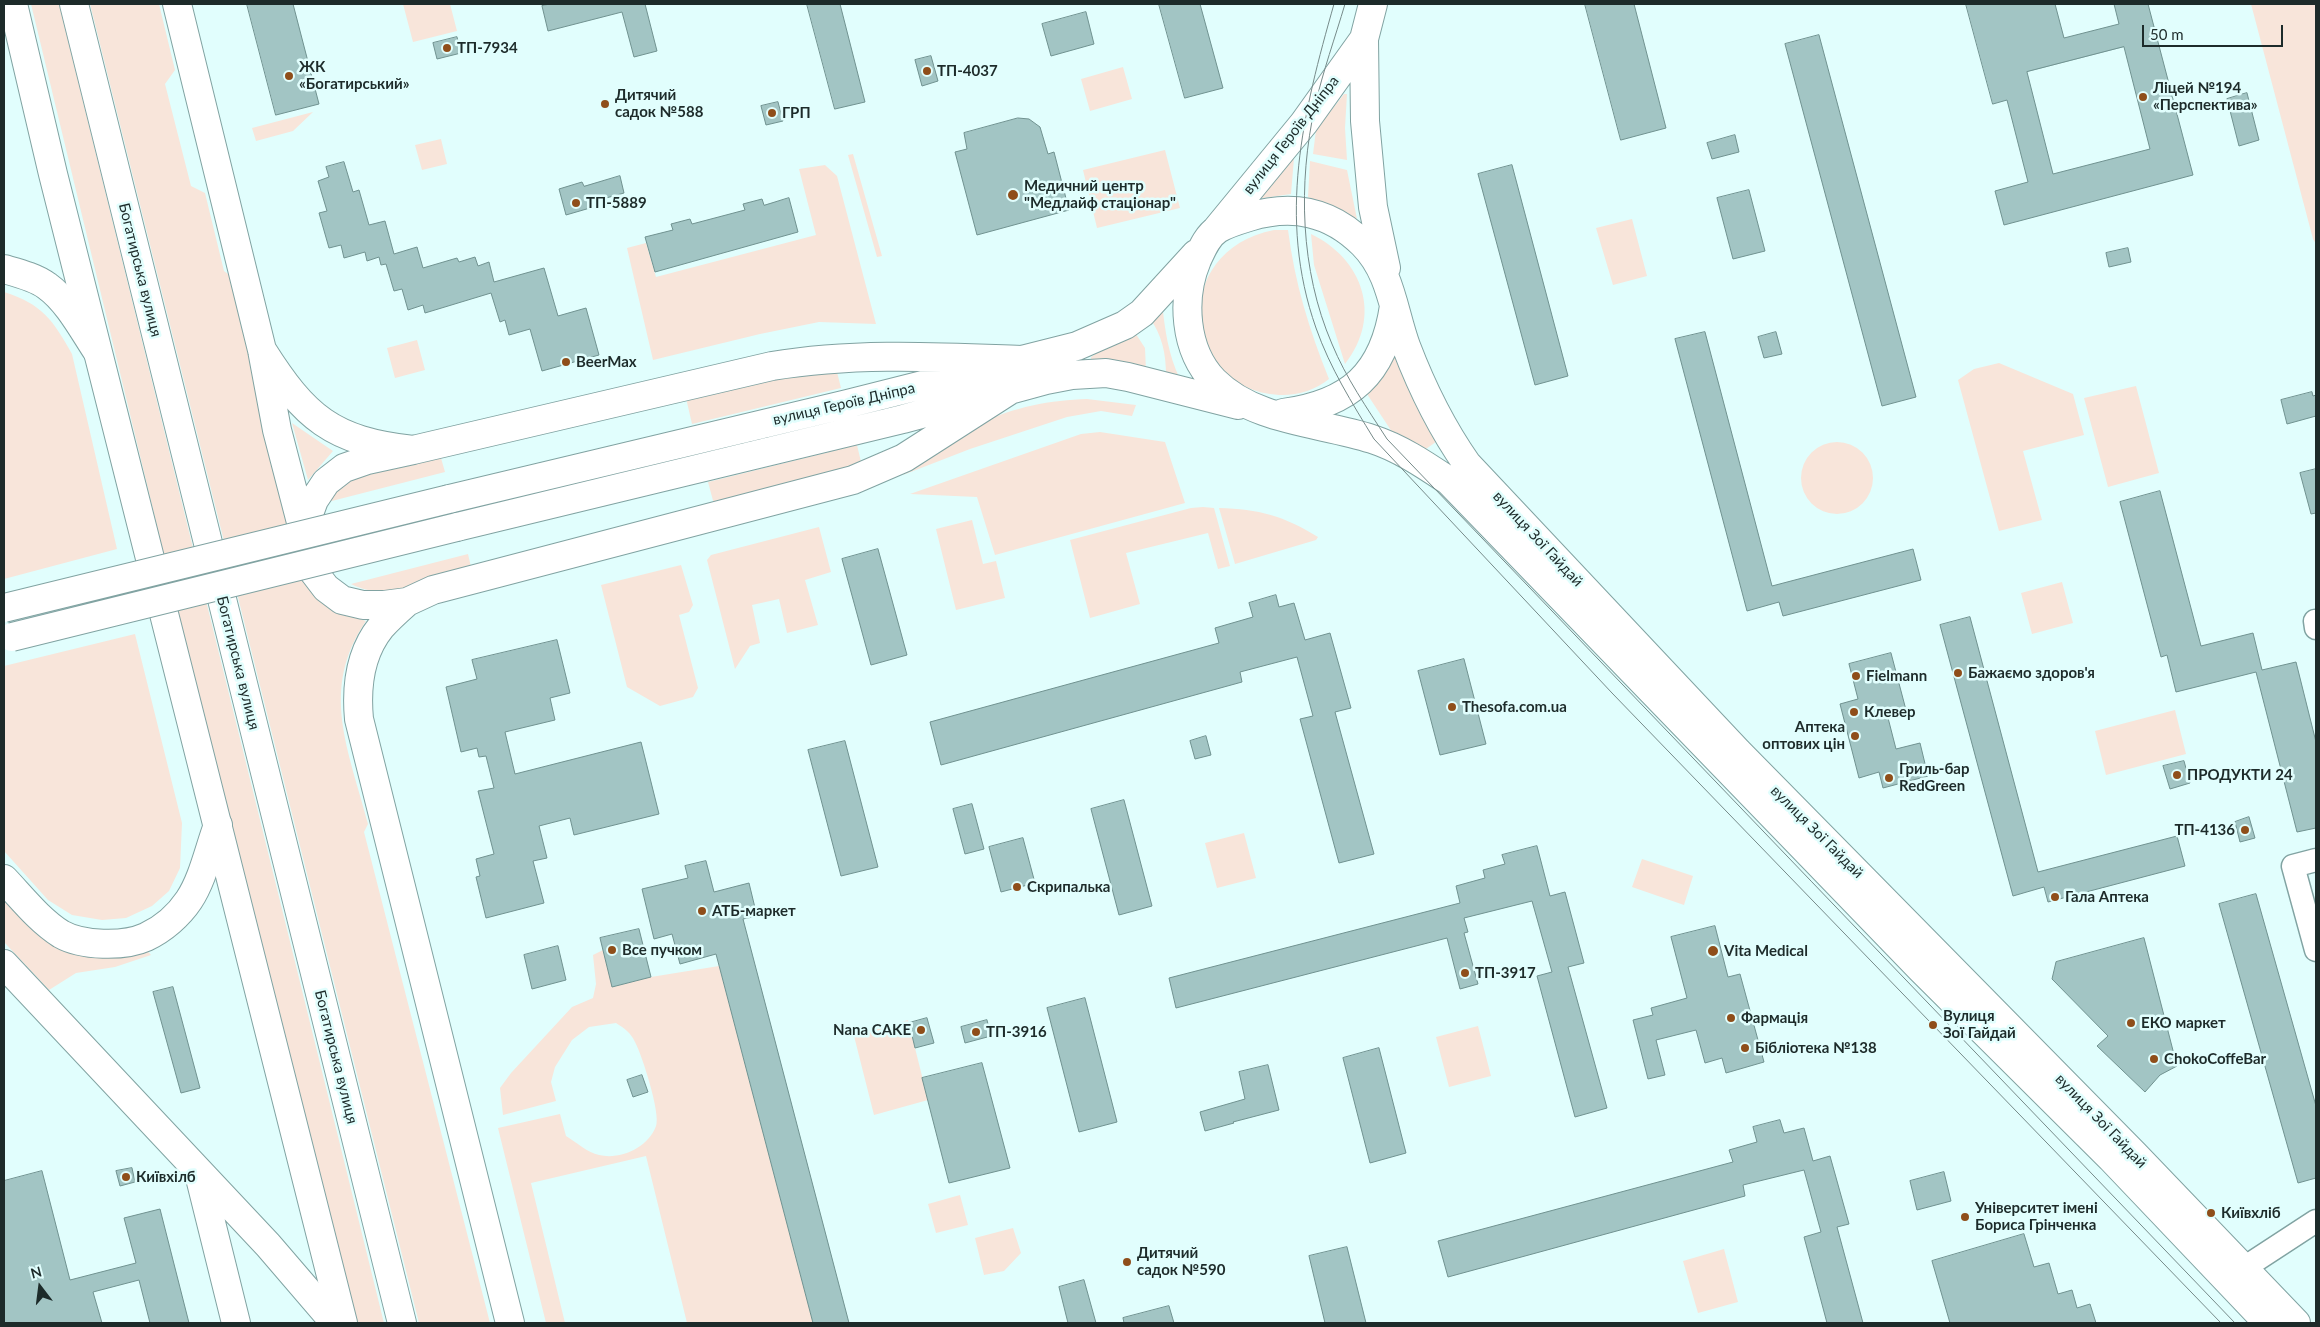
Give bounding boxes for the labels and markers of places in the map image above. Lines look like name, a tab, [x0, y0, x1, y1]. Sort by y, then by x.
place label: ТП-7934	[457, 39, 518, 57]
marker: ТП-7934	[441, 42, 453, 54]
place label: ЖК «Богатирський»	[299, 58, 410, 93]
place label: ТП-4037	[937, 62, 998, 80]
marker: ТП-4037	[921, 65, 933, 77]
marker: ЖК «Богатирський»	[283, 70, 295, 82]
place label: Ліцей №194 «Перспектива»	[2153, 79, 2258, 114]
place label: Дитячий садок №588	[615, 86, 703, 121]
marker: Ліцей №194 «Перспектива»	[2137, 91, 2149, 103]
marker: Дитячий садок №588	[599, 98, 611, 110]
place label: ГРП	[782, 104, 811, 122]
marker: ГРП	[766, 107, 778, 119]
place label: Медичний центр "Медлайф стаціонар"	[1024, 177, 1176, 212]
marker: Медичний центр "Медлайф стаціонар"	[1006, 188, 1020, 202]
place label: ТП-5889	[586, 194, 647, 212]
marker: ТП-5889	[570, 197, 582, 209]
place label: BeerMax	[576, 353, 637, 371]
marker: BeerMax	[560, 356, 572, 368]
place label: Бажаємо здоров'я	[1968, 664, 2095, 682]
place label: Fielmann	[1866, 667, 1927, 685]
marker: Бажаємо здоров'я	[1952, 667, 1964, 679]
marker: Fielmann	[1850, 670, 1862, 682]
place label: Thesofa.com.ua	[1462, 698, 1567, 716]
marker: Thesofa.com.ua	[1446, 701, 1458, 713]
place label: Клевер	[1864, 703, 1915, 721]
marker: Клевер	[1848, 706, 1860, 718]
place label: Аптека оптових цін	[1762, 718, 1845, 753]
marker: Аптека оптових цін	[1849, 730, 1861, 742]
place label: Гриль-бар RedGreen	[1899, 760, 1969, 795]
place label: ПРОДУКТИ 24	[2187, 766, 2293, 784]
marker: ПРОДУКТИ 24	[2171, 769, 2183, 781]
marker: Гриль-бар RedGreen	[1883, 772, 1895, 784]
place label: ТП-4136	[2174, 821, 2235, 839]
marker: ТП-4136	[2239, 824, 2251, 836]
place label: Скрипалька	[1027, 878, 1110, 896]
marker: Скрипалька	[1011, 881, 1023, 893]
place label: Гала Аптека	[2065, 888, 2149, 906]
marker: Гала Аптека	[2049, 891, 2061, 903]
place label: АТБ-маркет	[712, 902, 796, 920]
marker: АТБ-маркет	[696, 905, 708, 917]
place label: Все пучком	[622, 941, 702, 959]
place label: Vita Medical	[1724, 942, 1808, 960]
marker: Все пучком	[606, 944, 618, 956]
marker: Vita Medical	[1706, 944, 1720, 958]
place label: ТП-3917	[1475, 964, 1536, 982]
marker: ТП-3917	[1459, 967, 1471, 979]
place label: Вулиця Зої Гайдай	[1943, 1007, 2016, 1042]
place label: Фармація	[1741, 1009, 1808, 1027]
marker: Фармація	[1725, 1012, 1737, 1024]
place label: ЕКО маркет	[2141, 1014, 2226, 1032]
marker: ЕКО маркет	[2125, 1017, 2137, 1029]
marker: Вулиця Зої Гайдай	[1927, 1019, 1939, 1031]
place label: Nana CAKE	[833, 1021, 911, 1039]
place label: ТП-3916	[986, 1023, 1047, 1041]
marker: Nana CAKE	[915, 1024, 927, 1036]
marker: ТП-3916	[970, 1026, 982, 1038]
place label: Бібліотека №138	[1755, 1039, 1877, 1057]
marker: Бібліотека №138	[1739, 1042, 1751, 1054]
place label: ChokoCoffeBar	[2164, 1050, 2266, 1068]
marker: ChokoCoffeBar	[2148, 1053, 2160, 1065]
place label: Київхілб	[136, 1168, 196, 1186]
marker: Київхілб	[120, 1171, 132, 1183]
place label: Університет імені Бориса Грінченка	[1975, 1199, 2098, 1234]
place label: Київхліб	[2221, 1204, 2281, 1222]
marker: Київхліб	[2205, 1207, 2217, 1219]
marker: Університет імені Бориса Грінченка	[1959, 1211, 1971, 1223]
place label: Дитячий садок №590	[1137, 1244, 1225, 1279]
marker: Дитячий садок №590	[1121, 1256, 1133, 1268]

